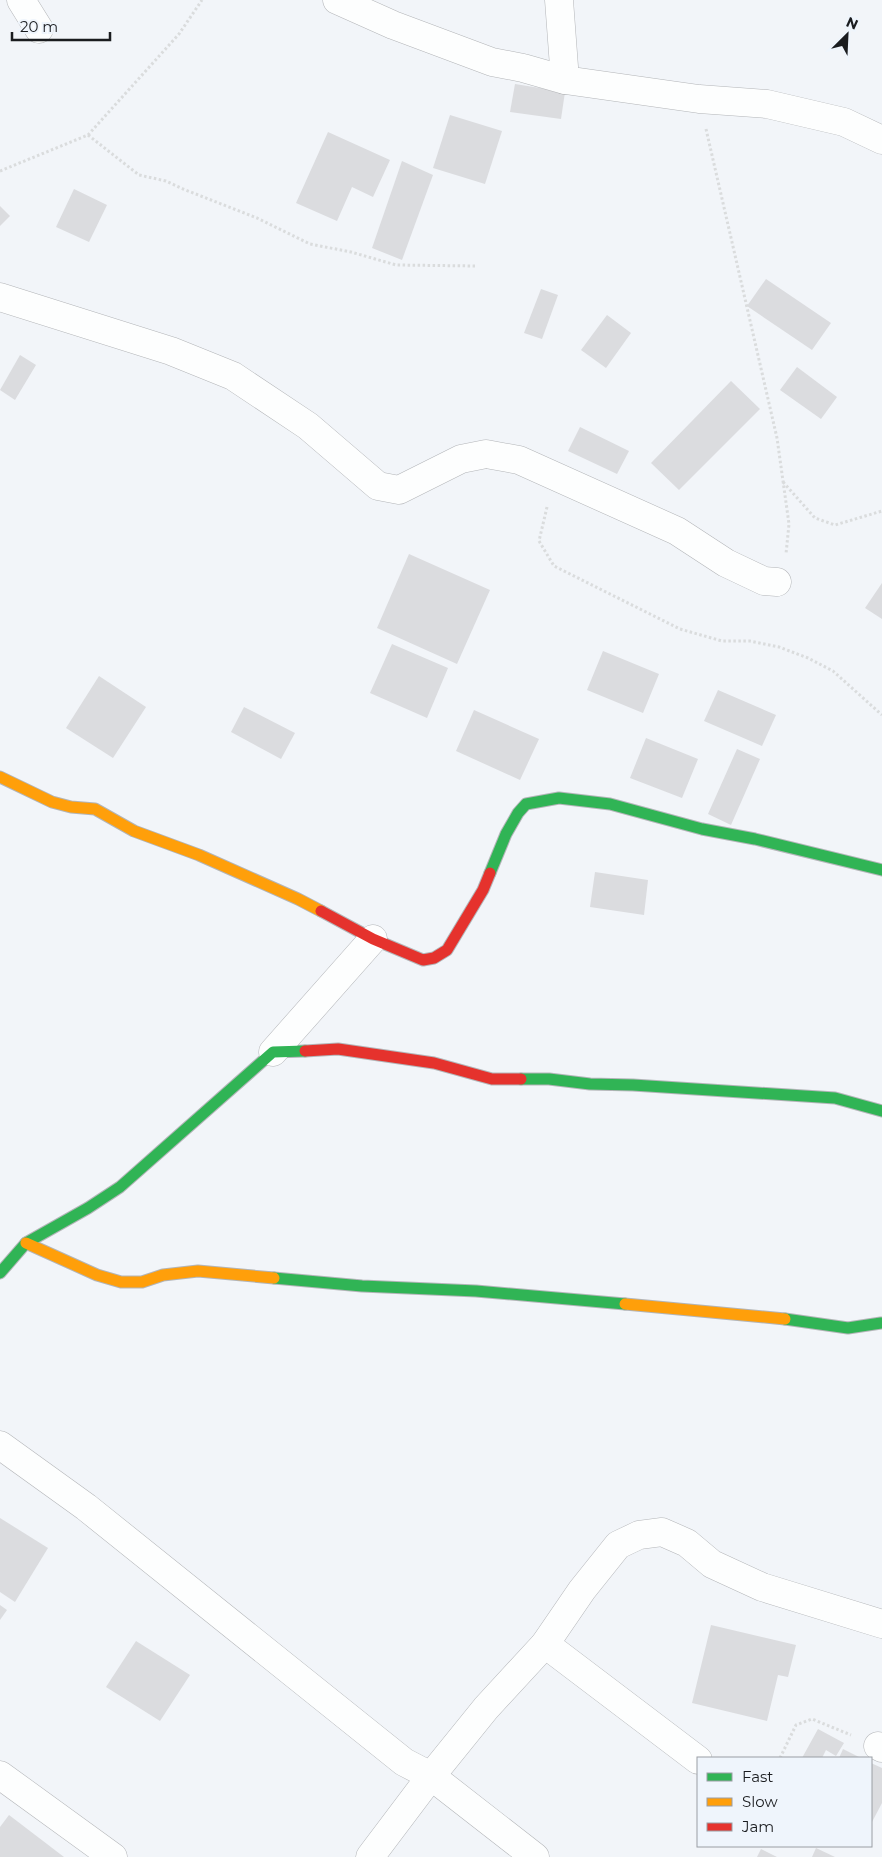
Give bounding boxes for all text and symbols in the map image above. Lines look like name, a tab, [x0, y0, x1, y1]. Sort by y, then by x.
scale bar	[12, 10, 110, 42]
north arrow	[822, 10, 872, 60]
text: N	[843, 13, 861, 34]
text: 20 m	[20, 17, 58, 36]
legend	[697, 1757, 872, 1847]
text: Fast	[742, 1767, 773, 1786]
text: Slow	[742, 1792, 778, 1811]
text: Jam	[741, 1817, 774, 1836]

